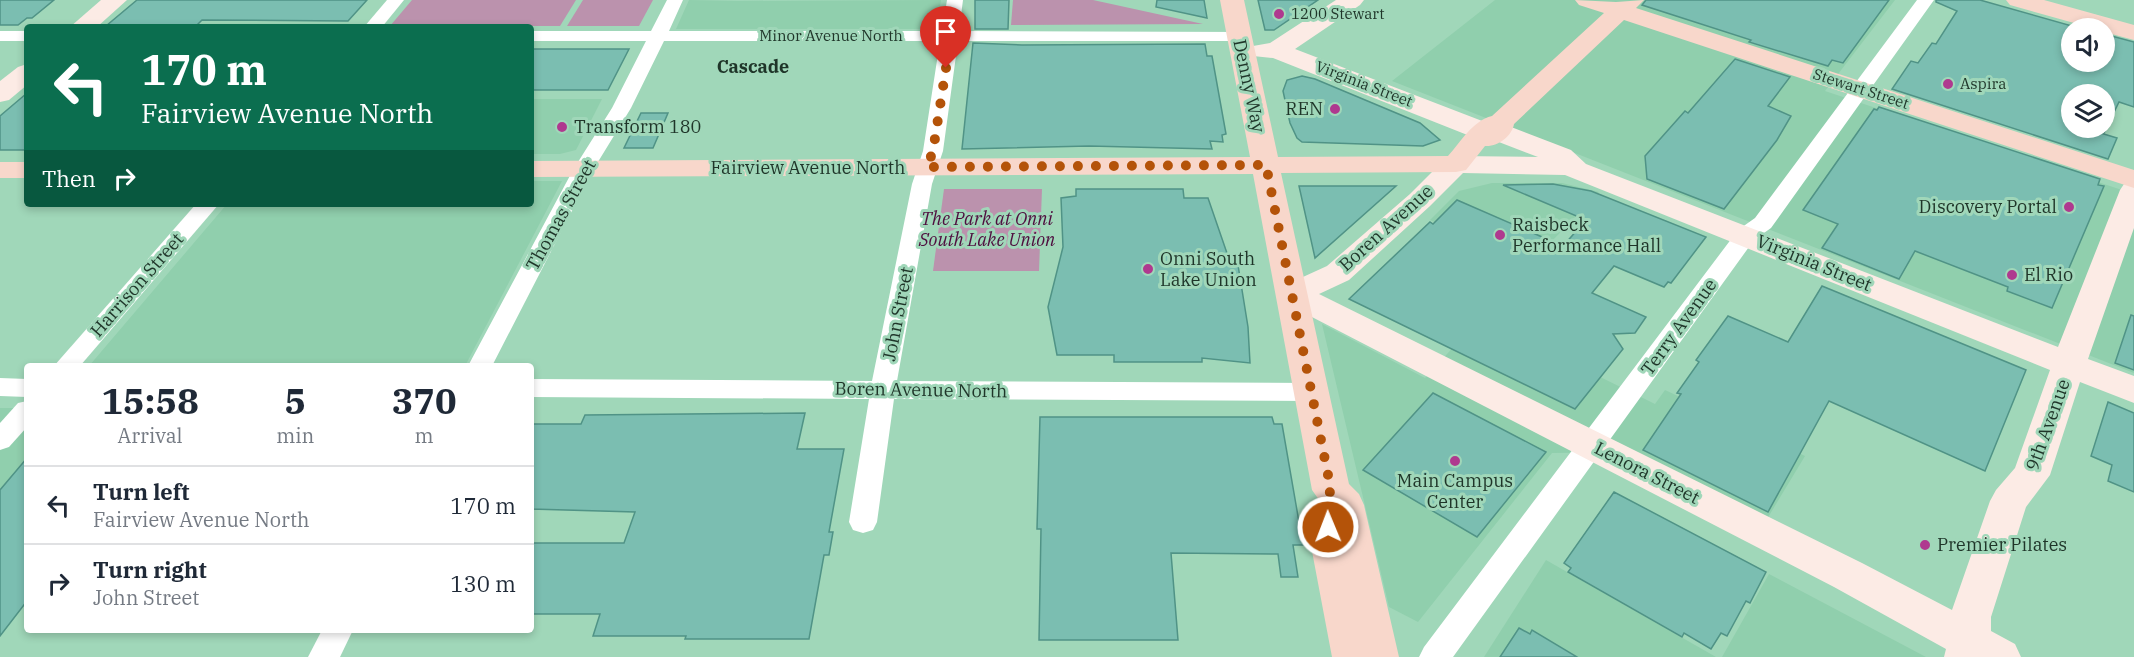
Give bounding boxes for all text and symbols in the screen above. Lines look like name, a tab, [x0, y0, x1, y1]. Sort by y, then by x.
place label: 1200 Stewart	[1291, 4, 1384, 23]
pin	[920, 6, 971, 68]
marker: 1200 Stewart	[1272, 7, 1286, 21]
icon: arrive	[929, 15, 962, 48]
map controls	[2061, 18, 2115, 138]
button: sound	[2061, 18, 2115, 72]
street label: Minor Avenue North	[759, 26, 903, 45]
street label: Denny Way	[1228, 37, 1271, 135]
text: 170 m	[141, 42, 267, 97]
icon: left	[42, 48, 120, 126]
district label: Cascade	[717, 55, 789, 78]
street label: Virginia Street	[1313, 56, 1415, 111]
street label: Stewart Street	[1811, 64, 1911, 113]
place label: Aspira	[1960, 74, 2006, 93]
marker: Aspira	[1941, 77, 1955, 91]
button: layers	[2061, 84, 2115, 138]
text: Fairview Avenue North	[141, 95, 433, 130]
place label: REN	[1285, 97, 1323, 120]
marker: REN	[1328, 102, 1342, 116]
place label: Transform 180	[574, 115, 701, 138]
marker: Transform 180	[555, 120, 569, 134]
street label: Thomas Street	[521, 155, 601, 274]
street label: Fairview Avenue North	[711, 156, 905, 179]
icon: right	[108, 162, 141, 195]
text: Then	[42, 164, 96, 193]
street label: Boren Avenue	[1334, 179, 1437, 276]
place label: Discovery Portal	[1919, 195, 2057, 218]
marker: Discovery Portal	[2062, 200, 2076, 214]
park label: The Park at Onni South Lake Union	[918, 207, 1056, 251]
place label: Raisbeck Performance Hall	[1512, 213, 1661, 257]
street label: Harrison Street	[85, 228, 188, 342]
marker: Raisbeck Performance Hall	[1493, 228, 1507, 242]
street label: Virginia Street	[1753, 229, 1875, 296]
place label: Onni South Lake Union	[1160, 247, 1257, 291]
marker: Onni South Lake Union	[1141, 262, 1155, 276]
place label: El Rio	[2024, 263, 2073, 286]
street label: John Street	[877, 265, 918, 363]
marker: El Rio	[2005, 268, 2019, 282]
street label: Terry Avenue	[1636, 274, 1721, 380]
street label: Boren Avenue North	[834, 376, 1008, 403]
street label: 9th Avenue	[2020, 376, 2075, 474]
text: 15:58	[101, 377, 199, 424]
text: 5	[284, 377, 306, 424]
text: 370	[392, 377, 457, 424]
text: Arrival	[118, 422, 183, 449]
text: min	[276, 422, 314, 449]
text: m	[415, 422, 434, 449]
street label: Lenora Street	[1591, 436, 1703, 509]
marker: Main Campus Center	[1448, 454, 1462, 468]
place label: Main Campus Center	[1397, 469, 1513, 513]
text: Turn left	[93, 477, 189, 506]
icon: left	[42, 489, 75, 522]
text: 170 m	[450, 491, 516, 520]
position arrow	[1296, 495, 1360, 559]
text: Fairview Avenue North	[93, 506, 310, 533]
place label: Premier Pilates	[1937, 533, 2067, 556]
marker: Premier Pilates	[1918, 538, 1932, 552]
text: Turn right	[93, 555, 207, 584]
icon: right	[42, 567, 75, 600]
text: 130 m	[450, 569, 516, 598]
text: John Street	[93, 584, 199, 611]

